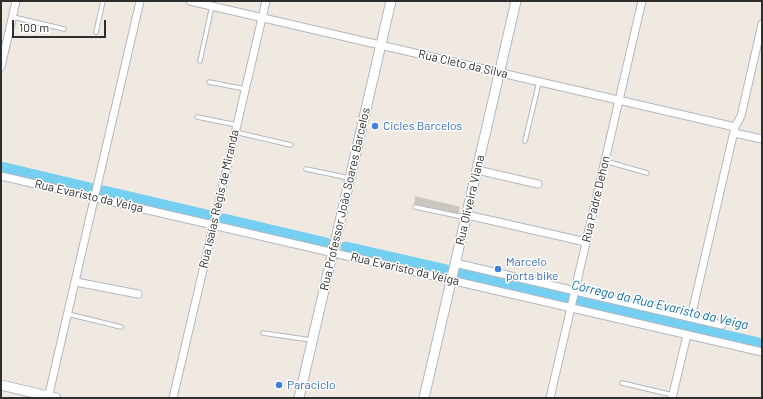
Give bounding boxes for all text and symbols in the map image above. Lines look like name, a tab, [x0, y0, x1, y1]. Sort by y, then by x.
scale bar	[14, 12, 108, 38]
text: 100 m	[19, 20, 49, 34]
street label: Rua Cleto da Silva	[417, 47, 509, 81]
street label: Rua Professor João Soares Barcelos	[317, 106, 373, 292]
place label: Cicles Barcelos	[383, 119, 462, 133]
marker: Cicles Barcelos	[370, 121, 380, 131]
street label: Rua Isaías Régis de Miranda	[196, 128, 242, 270]
street label: Rua Oliveira Viana	[453, 153, 487, 247]
street label: Rua Padre Dehon	[579, 154, 613, 244]
street label: Rua Evaristo da Veiga	[33, 176, 145, 216]
street label: Rua Evaristo da Veiga	[349, 249, 461, 289]
place label: Marcelo porta bike	[506, 255, 558, 283]
marker: Marcelo porta bike	[493, 264, 503, 274]
water label: Córrego da Rua Evaristo da Veiga	[570, 277, 750, 333]
place label: Paraciclo	[287, 378, 336, 392]
marker: Paraciclo	[274, 380, 284, 390]

